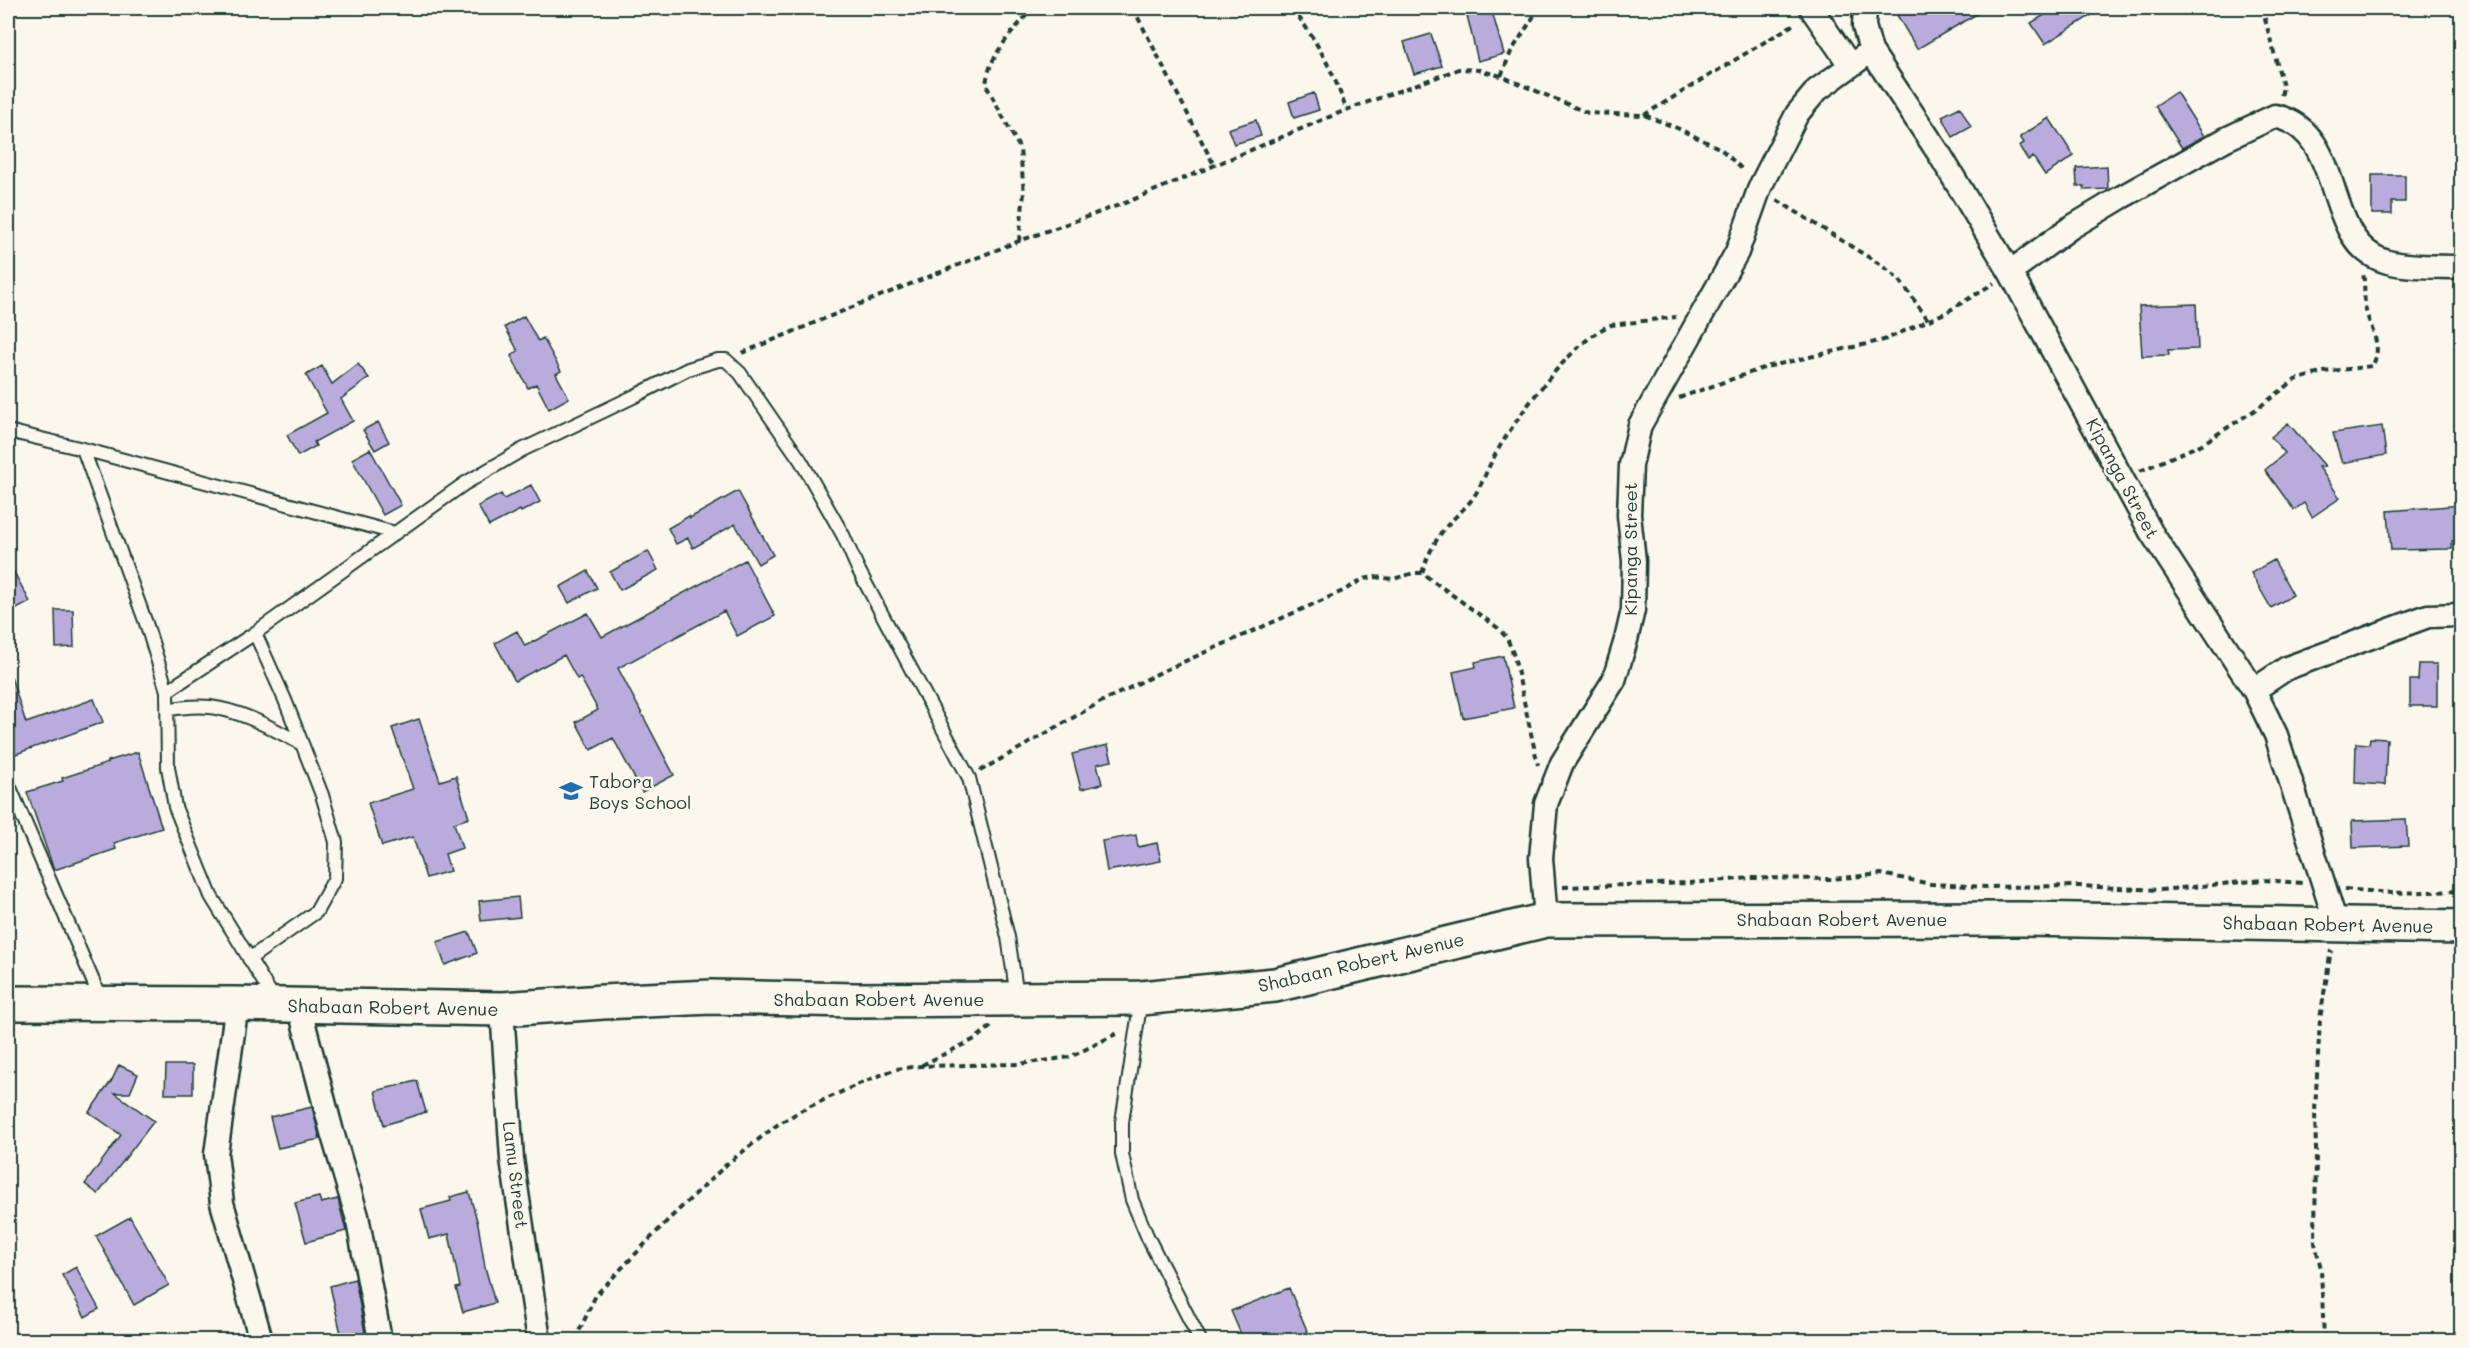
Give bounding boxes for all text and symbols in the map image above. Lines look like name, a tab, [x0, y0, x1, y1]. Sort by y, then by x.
street label: Kipanga Street	[2081, 413, 2165, 543]
street label: Kipanga Street	[1618, 482, 1642, 616]
place label: Tabora Boys School	[589, 769, 692, 814]
school or university icon: Tabora Boys School	[558, 778, 584, 804]
street label: Shabaan Robert Avenue	[1737, 907, 1947, 931]
street label: Shabaan Robert Avenue	[2222, 910, 2434, 938]
street label: Shabaan Robert Avenue	[1256, 927, 1466, 997]
street label: Shabaan Robert Avenue	[774, 987, 984, 1011]
street label: Shabaan Robert Avenue	[287, 993, 499, 1021]
street label: Lamu Street	[498, 1120, 534, 1230]

